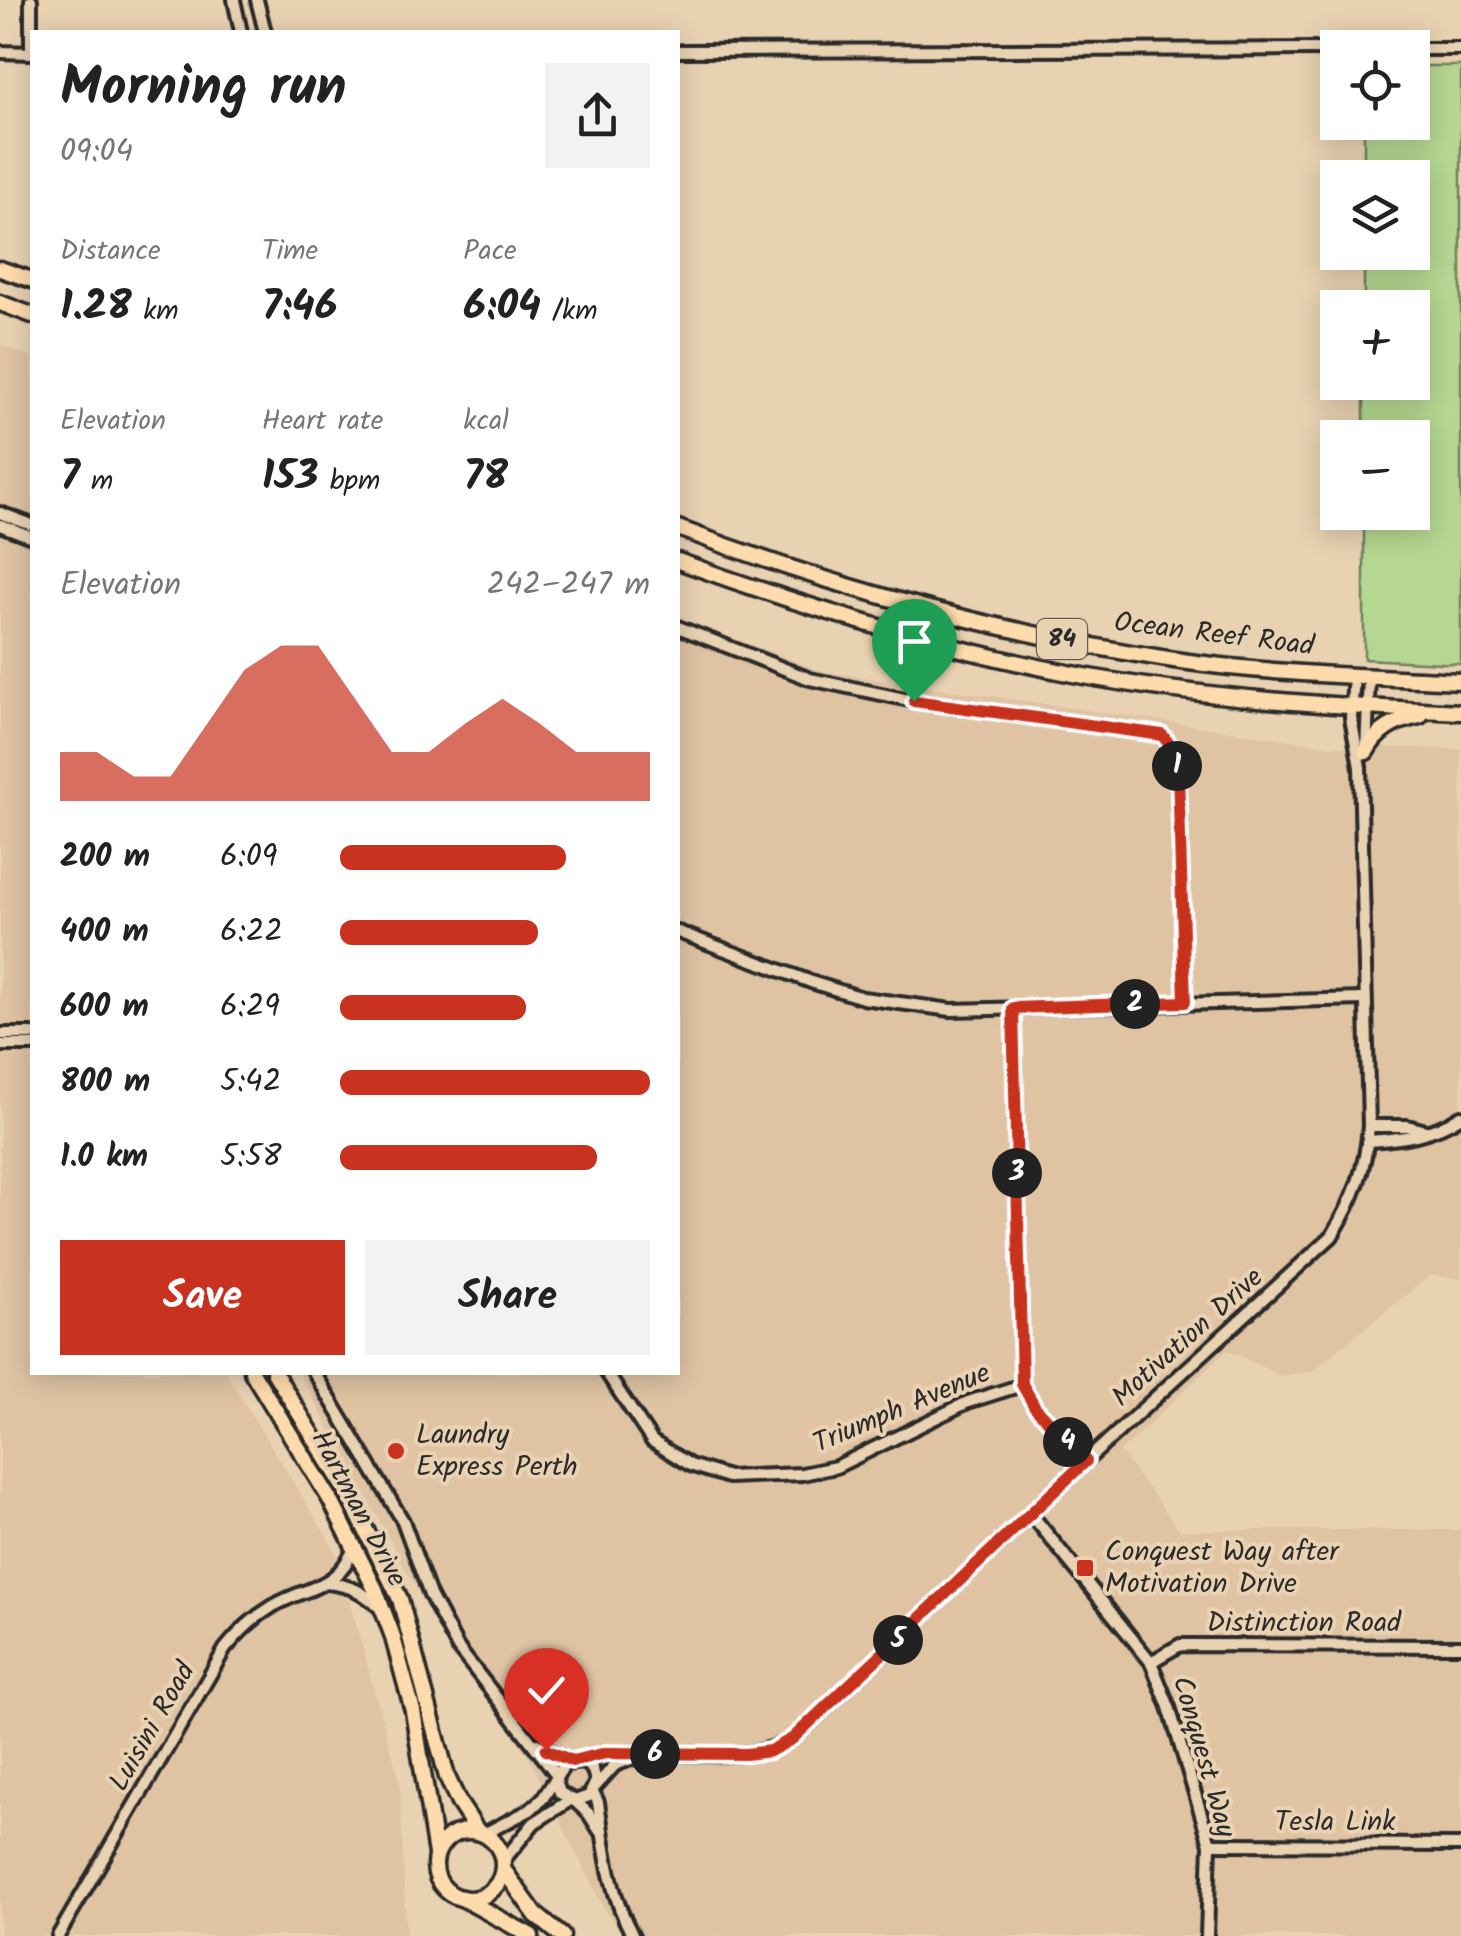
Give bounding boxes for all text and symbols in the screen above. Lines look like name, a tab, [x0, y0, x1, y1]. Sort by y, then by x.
map controls	[1320, 30, 1430, 530]
button: locate	[1320, 30, 1430, 140]
text: Morning run	[60, 46, 347, 133]
button: share	[545, 63, 650, 168]
text: 09:04	[60, 127, 133, 178]
button: layers	[1320, 160, 1430, 270]
text: Distance	[60, 229, 161, 274]
text: Time	[262, 229, 318, 274]
text: Pace	[463, 229, 517, 274]
text: 1.28	[60, 274, 132, 341]
text: 7:46	[262, 274, 337, 341]
text: 6:04	[463, 274, 541, 341]
text: km	[132, 289, 179, 334]
text: /km	[541, 289, 597, 334]
button: +	[1320, 290, 1430, 400]
text: Elevation	[60, 399, 166, 444]
text: Heart rate	[262, 399, 383, 444]
text: kcal	[463, 399, 509, 444]
button: −	[1320, 420, 1430, 530]
text: 7	[60, 444, 80, 511]
text: 153	[262, 444, 319, 511]
text: 78	[463, 444, 508, 511]
text: m	[80, 459, 113, 504]
text: bpm	[319, 459, 380, 504]
text: Elevation	[60, 560, 181, 611]
text: 242–247 m	[486, 560, 650, 611]
pin	[872, 599, 957, 702]
street label: Ocean Reef Road	[1112, 600, 1317, 670]
icon: arrive	[887, 614, 942, 669]
road number: 84	[1037, 619, 1087, 659]
pin: 1	[1152, 741, 1202, 791]
text: 1	[1173, 743, 1181, 788]
text: 200 m	[60, 832, 150, 883]
text: 6:09	[220, 832, 277, 883]
text: 400 m	[60, 907, 149, 958]
text: 6:22	[220, 907, 283, 958]
pin: 2	[1110, 979, 1160, 1029]
text: 2	[1127, 981, 1143, 1026]
text: 600 m	[60, 982, 149, 1033]
text: 6:29	[220, 982, 280, 1033]
text: 800 m	[60, 1057, 150, 1108]
text: 5:42	[220, 1057, 281, 1108]
text: 1.0 km	[60, 1132, 148, 1183]
text: 5:58	[220, 1132, 282, 1183]
pin: 3	[992, 1148, 1042, 1198]
text: 3	[1009, 1150, 1025, 1195]
button: Save	[60, 1240, 345, 1355]
button: Share	[365, 1240, 650, 1355]
street label: Motivation Drive	[1102, 1257, 1275, 1419]
street label: Triumph Avenue	[806, 1351, 998, 1467]
place label: Laundry Express Perth	[416, 1413, 578, 1490]
pin: 4	[1043, 1417, 1093, 1467]
text: 4	[1060, 1419, 1076, 1464]
street label: Hartman Drive	[298, 1423, 418, 1596]
marker: Laundry Express Perth	[385, 1440, 407, 1462]
place label: Conquest Way after Motivation Drive	[1105, 1530, 1340, 1607]
marker: Conquest Way after Motivation Drive	[1074, 1557, 1096, 1579]
street label: Distinction Road	[1207, 1601, 1402, 1646]
pin: 5	[873, 1615, 923, 1665]
text: 5	[891, 1617, 905, 1662]
pin	[504, 1648, 589, 1751]
street label: Luisini Road	[98, 1653, 209, 1800]
icon: check	[519, 1663, 574, 1718]
street label: Conquest Way	[1159, 1671, 1248, 1844]
pin: 6	[630, 1729, 680, 1779]
text: 6	[647, 1731, 663, 1776]
street label: Tesla Link	[1275, 1800, 1396, 1845]

